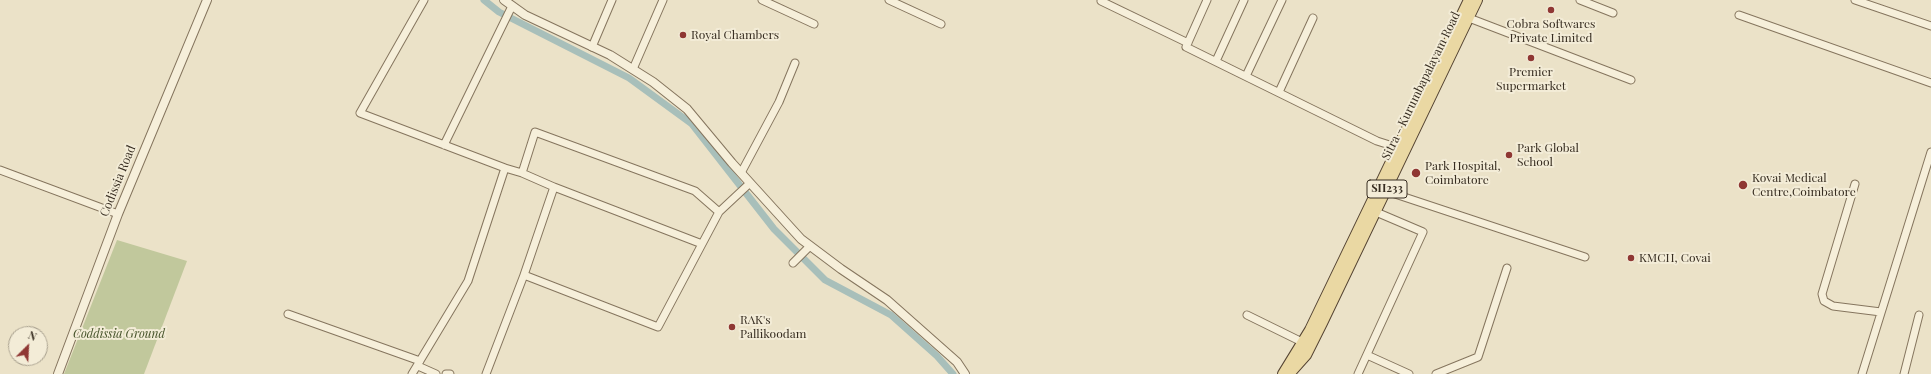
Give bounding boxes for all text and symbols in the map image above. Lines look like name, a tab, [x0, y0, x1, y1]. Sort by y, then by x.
marker: Cobra Softwares Private Limited	[1546, 5, 1556, 15]
street label: Sitra - Kurumbapalayam Road	[1379, 9, 1463, 163]
place label: Cobra Softwares Private Limited	[1507, 17, 1595, 45]
place label: Royal Chambers	[691, 28, 779, 42]
marker: Royal Chambers	[678, 30, 688, 40]
marker: Premier Supermarket	[1526, 53, 1536, 63]
place label: Premier Supermarket	[1496, 65, 1566, 93]
place label: Park Global School	[1517, 141, 1579, 169]
street label: Codissia Road	[97, 143, 139, 219]
marker: Park Global School	[1504, 150, 1514, 160]
place label: Park Hospital, Coimbatore	[1425, 159, 1501, 187]
marker: Park Hospital, Coimbatore	[1410, 167, 1422, 179]
place label: Kovai Medical Centre,Coimbatore	[1752, 171, 1856, 199]
marker: Kovai Medical Centre,Coimbatore	[1737, 179, 1749, 191]
road number: SH233	[1367, 180, 1407, 198]
place label: KMCH, Covai	[1639, 251, 1711, 265]
marker: KMCH, Covai	[1626, 253, 1636, 263]
place label: RAK's Pallikoodam	[740, 313, 806, 341]
marker: RAK's Pallikoodam	[727, 322, 737, 332]
north arrow	[8, 326, 48, 366]
text: N	[26, 327, 39, 344]
park label: Coddissia Ground	[73, 327, 165, 341]

